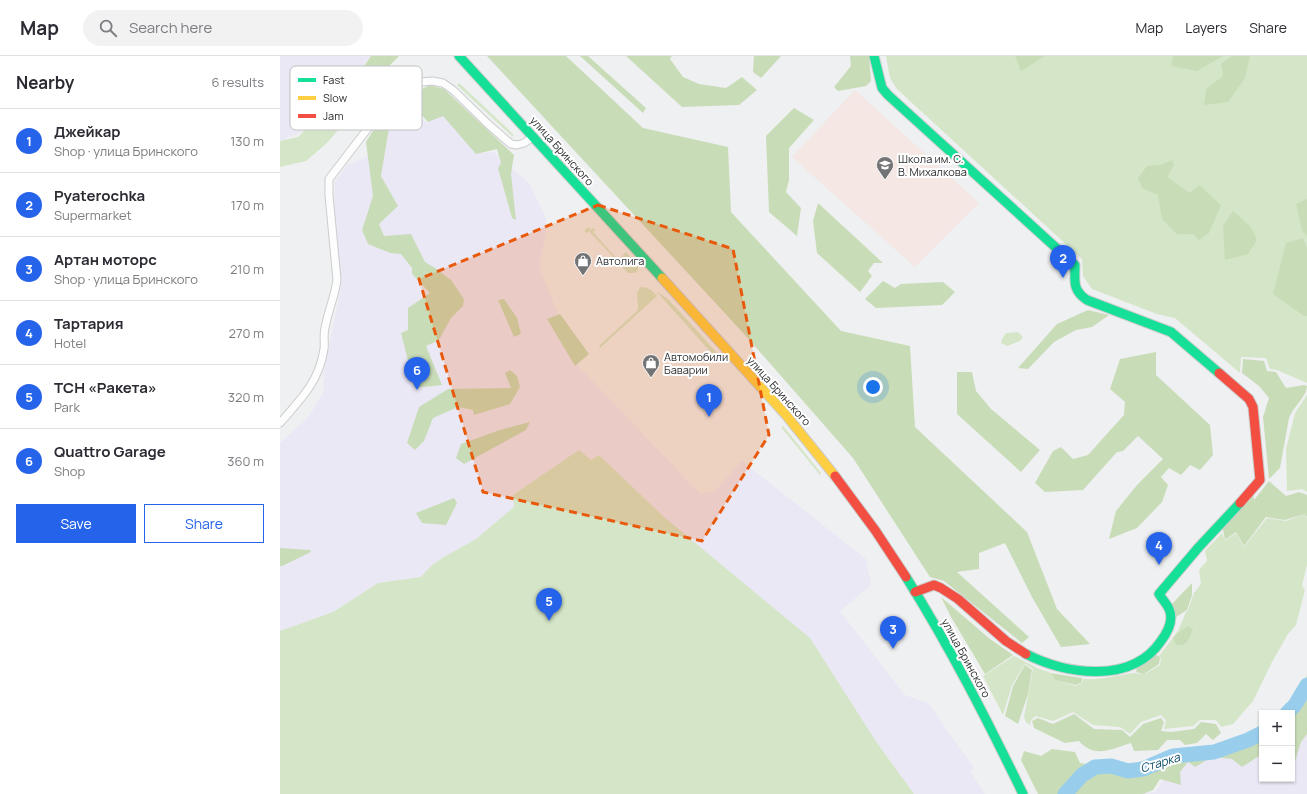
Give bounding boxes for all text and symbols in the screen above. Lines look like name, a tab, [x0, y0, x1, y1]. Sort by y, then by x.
search box	[83, 10, 363, 46]
text: Map	[20, 15, 59, 41]
icon: search	[97, 17, 119, 39]
text: Search here	[129, 17, 212, 38]
text: Map	[1135, 18, 1163, 37]
text: Layers	[1185, 18, 1227, 37]
text: Share	[1249, 18, 1287, 37]
legend	[290, 66, 422, 130]
text: Nearby	[16, 71, 74, 94]
text: Fast	[323, 72, 345, 87]
text: 6 results	[212, 73, 264, 91]
text: Slow	[323, 90, 348, 105]
text: Jam	[323, 108, 344, 123]
street label: улица Бринского	[527, 113, 598, 189]
text: Джейкар	[54, 121, 121, 142]
text: 1	[26, 132, 32, 150]
text: 130 m	[230, 132, 264, 150]
text: Shop · улица Бринского	[54, 142, 198, 160]
place label: Школа им. С. В. Михалкова	[898, 151, 967, 179]
school or university icon: Школа им. С. В. Михалкова	[875, 155, 895, 180]
text: Pyaterochka	[54, 185, 145, 206]
text: 2	[25, 196, 33, 214]
text: 170 m	[231, 196, 264, 214]
text: Supermarket	[54, 206, 132, 224]
pin: 2	[1050, 245, 1076, 278]
text: Артан моторс	[54, 249, 157, 270]
shop icon: Автолига	[573, 251, 593, 276]
place label: Автолига	[596, 253, 644, 268]
text: 3	[25, 260, 33, 278]
text: 210 m	[230, 260, 264, 278]
text: Shop · улица Бринского	[54, 270, 198, 288]
text: Тартария	[54, 313, 123, 334]
text: 4	[25, 324, 33, 342]
text: 270 m	[229, 324, 264, 342]
text: Hotel	[54, 334, 86, 352]
place label: Автомобили Баварии	[664, 349, 728, 377]
shop icon: Автомобили Баварии	[641, 353, 661, 378]
street label: улица Бринского	[744, 353, 815, 429]
pin: 6	[404, 357, 430, 390]
text: ТСН «Ракета»	[54, 377, 157, 398]
your location	[863, 377, 883, 397]
pin: 1	[696, 384, 722, 417]
text: 5	[25, 388, 33, 406]
text: 320 m	[228, 388, 264, 406]
text: Park	[54, 398, 80, 416]
text: Quattro Garage	[54, 441, 166, 462]
text: 6	[25, 452, 33, 470]
text: 360 m	[227, 452, 264, 470]
text: Shop	[54, 462, 85, 480]
button: Save	[16, 504, 136, 543]
button: Share	[144, 504, 264, 543]
pin: 4	[1146, 532, 1172, 565]
pin: 5	[536, 588, 562, 621]
street label: улица Бринского	[938, 615, 995, 701]
pin: 3	[880, 616, 906, 649]
map controls	[1259, 710, 1295, 782]
button: +	[1259, 710, 1295, 746]
button: −	[1259, 746, 1295, 782]
water label: Старка	[1138, 748, 1183, 777]

